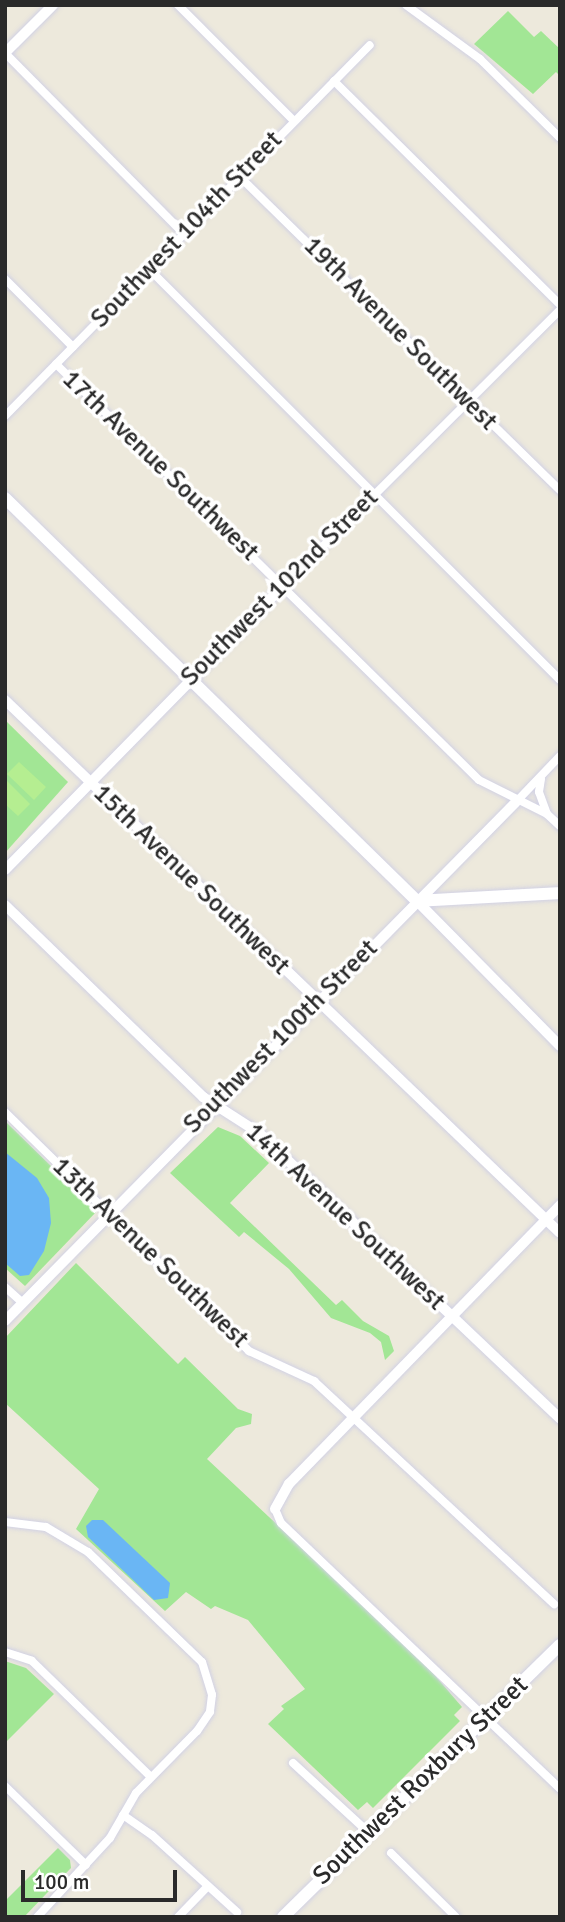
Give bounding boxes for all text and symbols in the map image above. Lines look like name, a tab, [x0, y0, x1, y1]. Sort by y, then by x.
street label: Southwest 104th Street	[85, 125, 289, 335]
street label: 19th Avenue Southwest	[297, 231, 503, 437]
street label: 17th Avenue Southwest	[55, 364, 265, 568]
street label: Southwest 102nd Street	[175, 483, 385, 693]
street label: 15th Avenue Southwest	[86, 778, 296, 982]
street label: Southwest 100th Street	[178, 934, 384, 1140]
street label: 14th Avenue Southwest	[239, 1117, 451, 1317]
street label: 13th Avenue Southwest	[45, 1151, 255, 1355]
street label: Southwest Roxbury Street	[307, 1670, 535, 1892]
scale bar	[24, 1856, 180, 1900]
text: 100 m	[34, 1869, 89, 1895]

